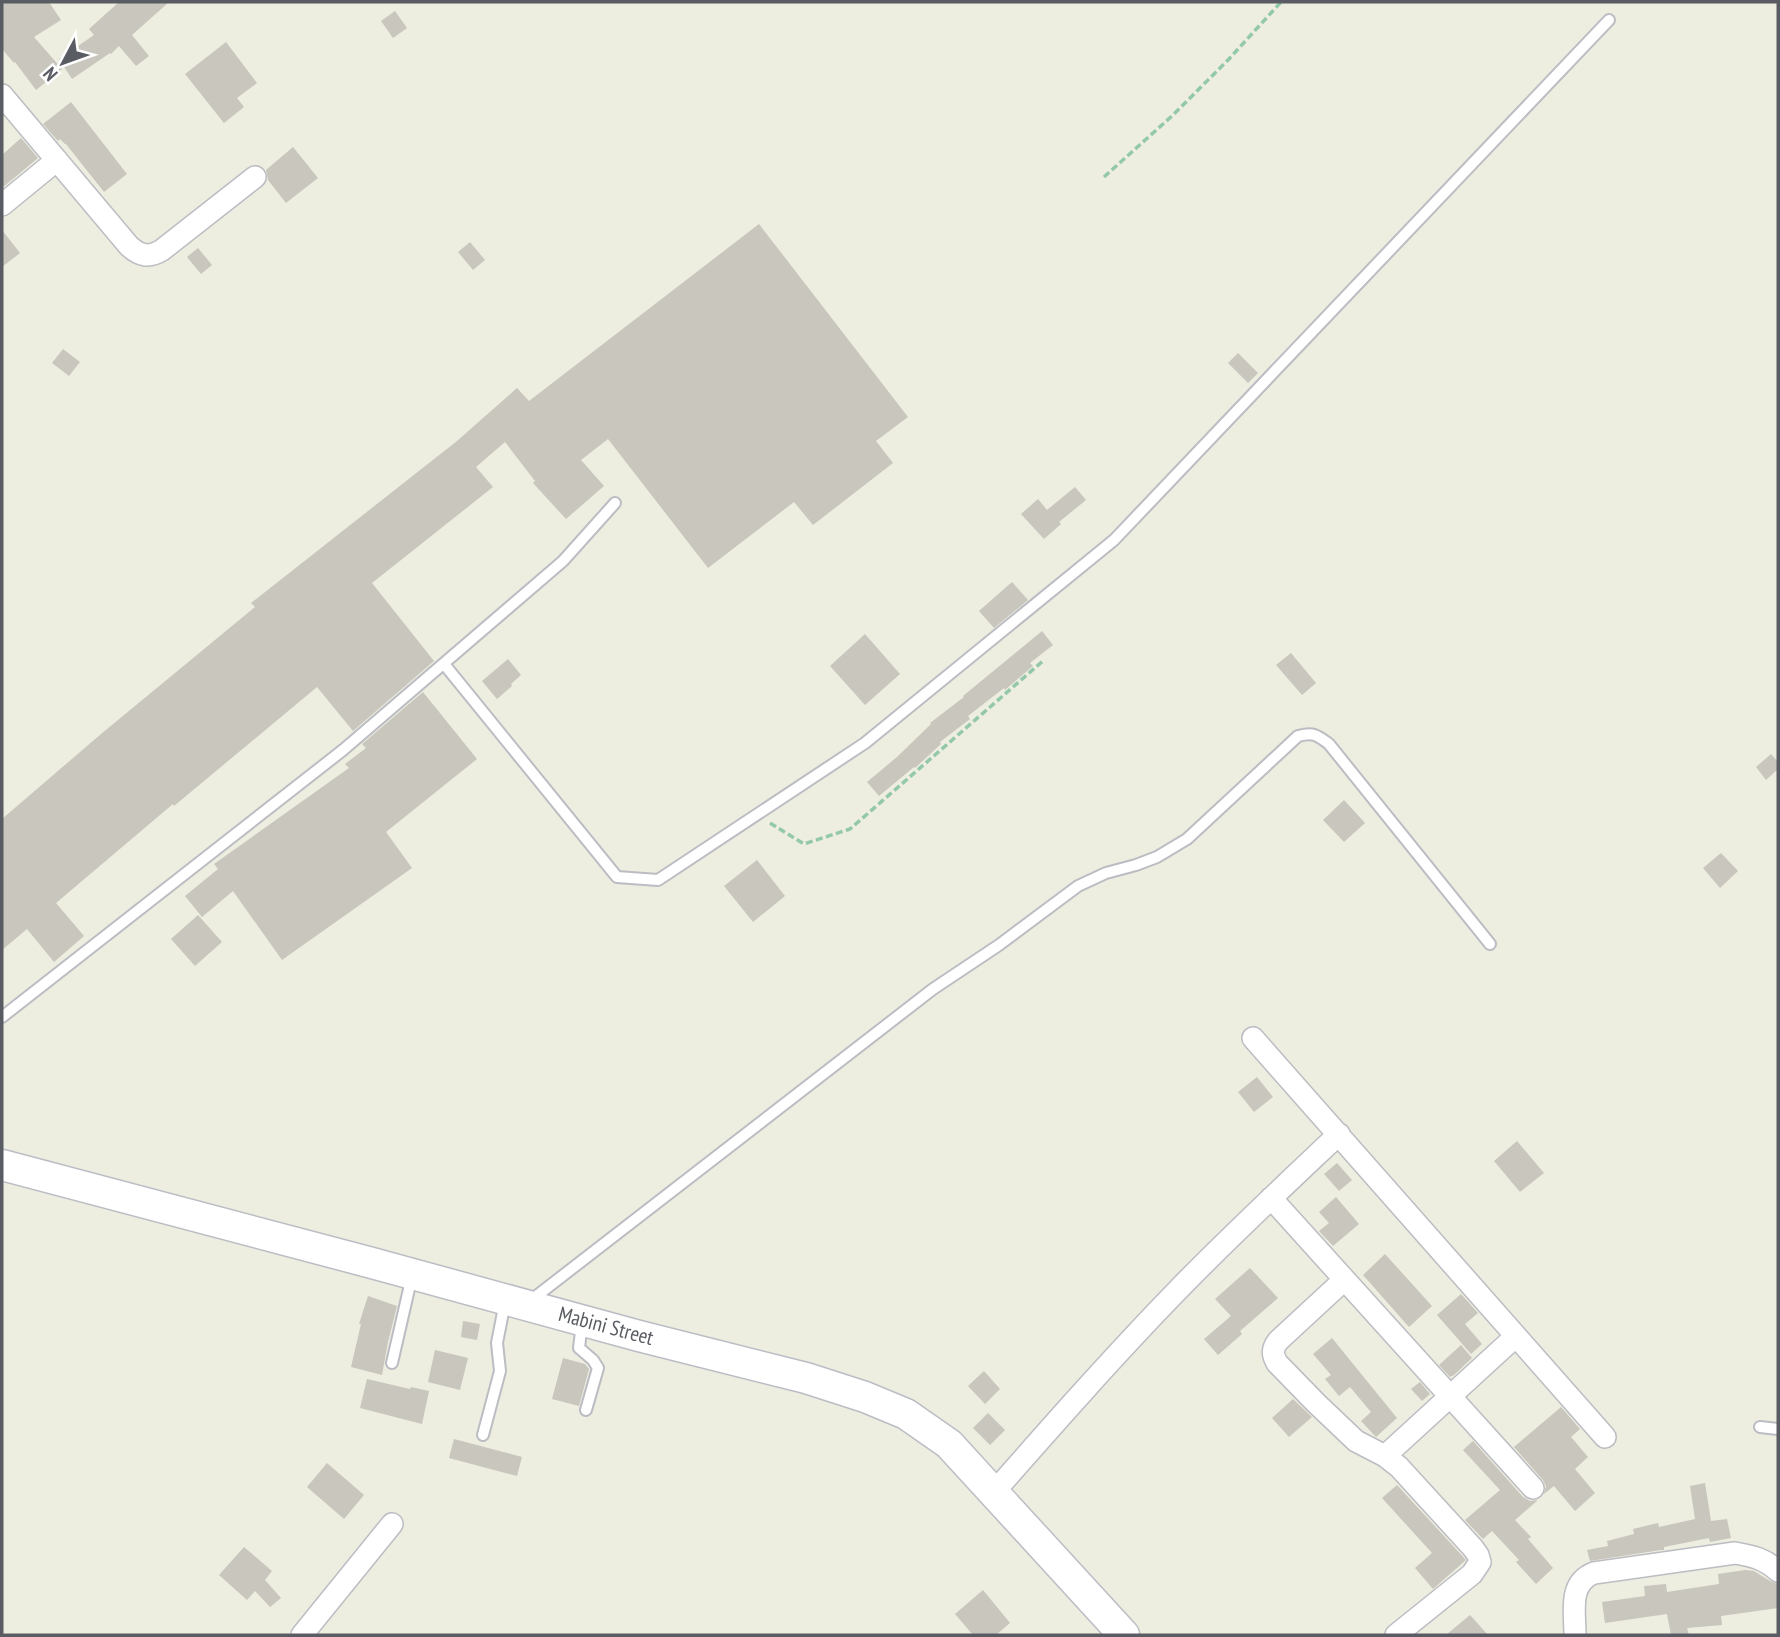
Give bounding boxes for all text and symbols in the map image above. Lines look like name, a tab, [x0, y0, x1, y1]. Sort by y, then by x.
north arrow	[28, 28, 98, 98]
text: N	[38, 62, 63, 86]
street label: Mabini Street	[556, 1300, 657, 1351]

